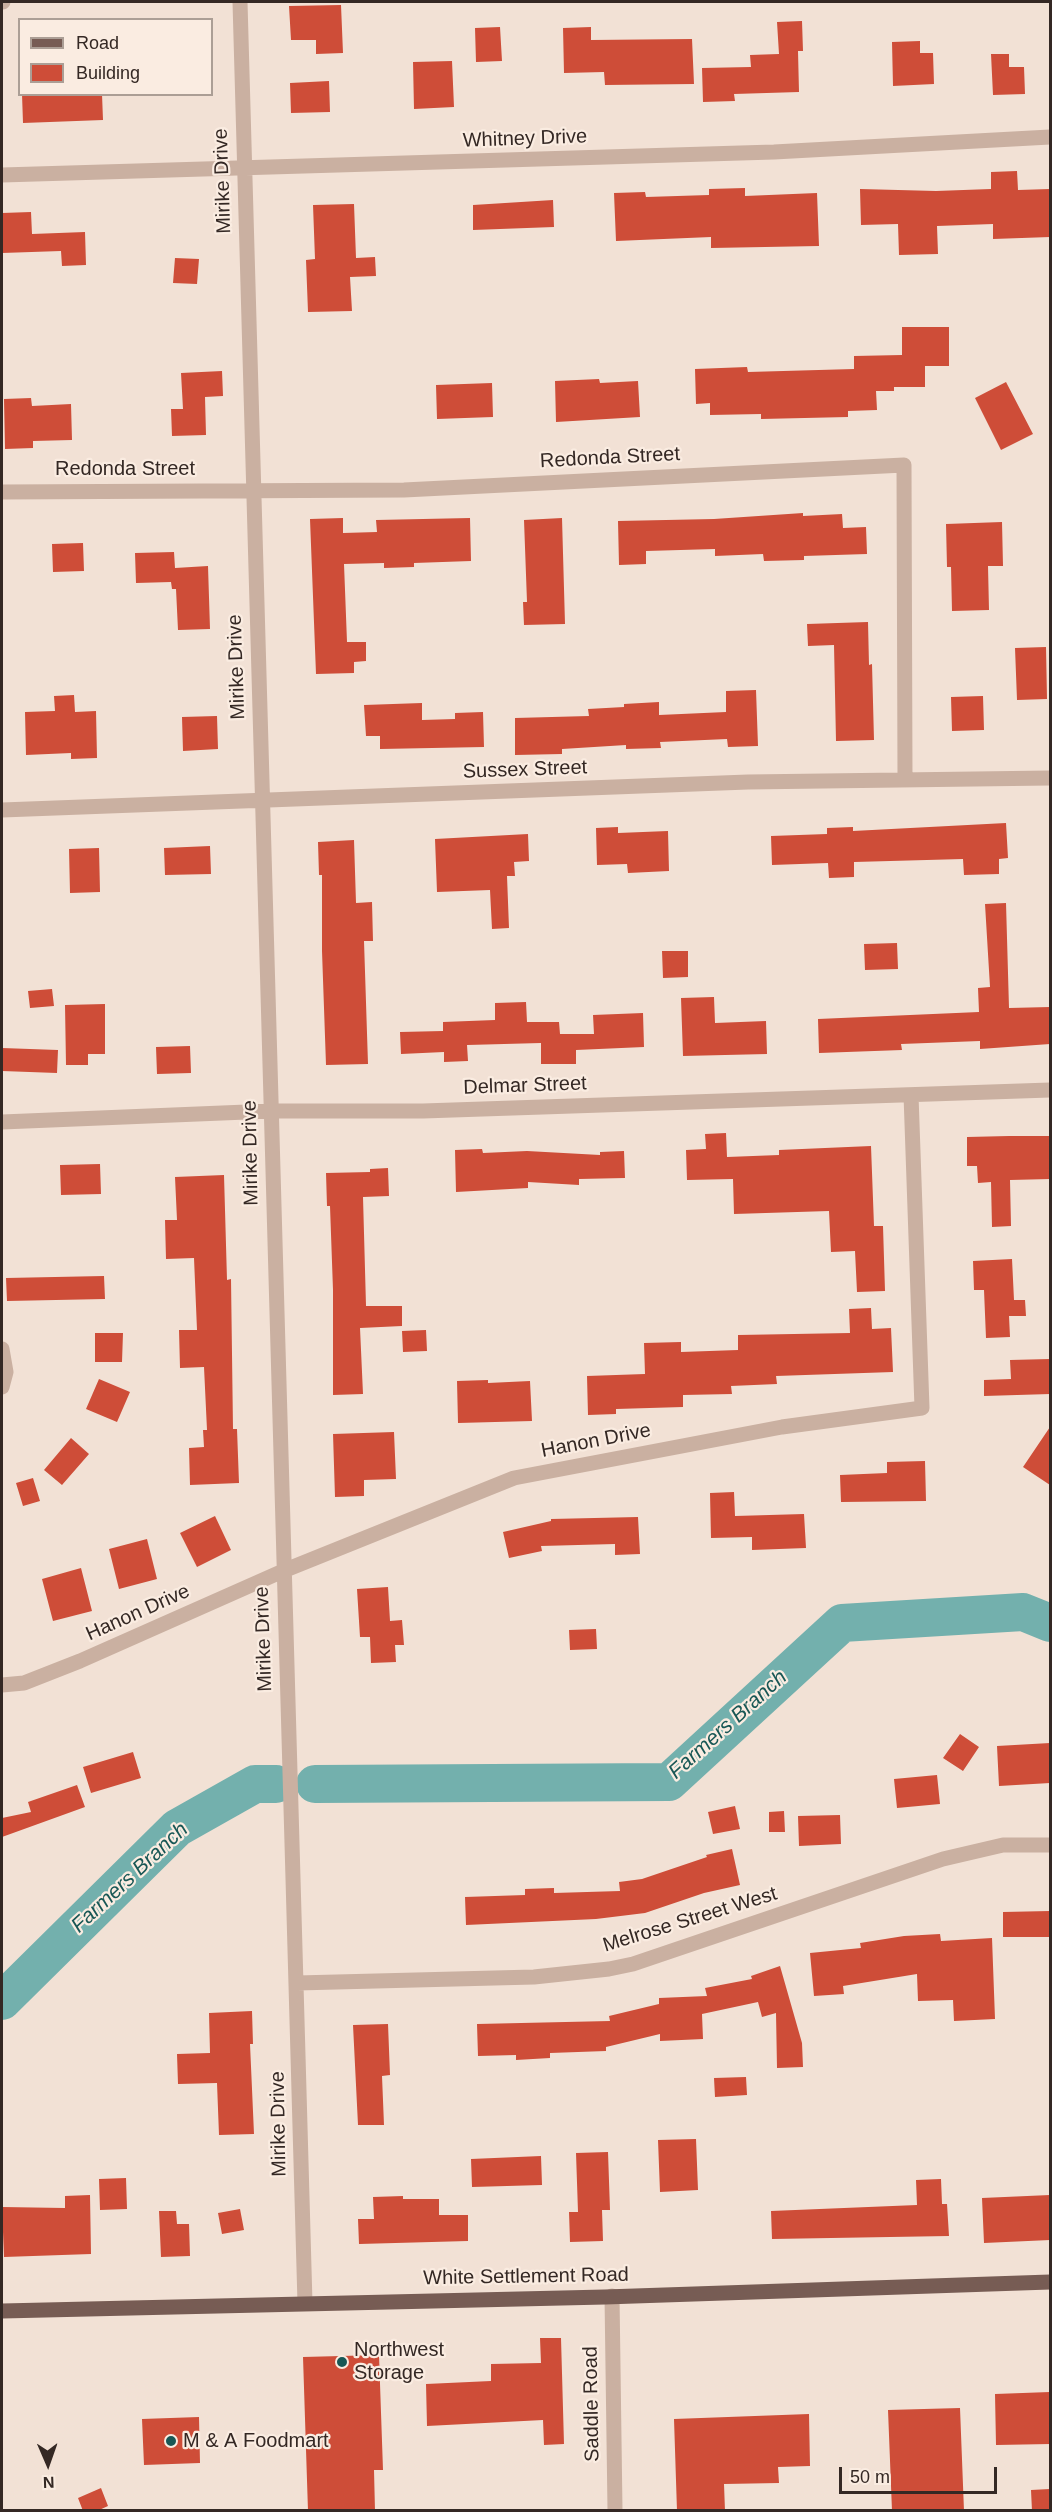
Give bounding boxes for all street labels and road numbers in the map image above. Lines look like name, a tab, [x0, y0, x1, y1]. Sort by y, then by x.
street label: Whitney Drive	[462, 125, 588, 153]
street label: Mirike Drive	[209, 128, 237, 234]
street label: Redonda Street	[539, 442, 681, 474]
street label: Redonda Street	[55, 457, 195, 481]
street label: Mirike Drive	[223, 614, 251, 720]
street label: Sussex Street	[462, 756, 588, 784]
street label: Delmar Street	[463, 1072, 587, 1100]
street label: Mirike Drive	[238, 1100, 264, 1206]
street label: Hanon Drive	[539, 1419, 653, 1463]
street label: Hanon Drive	[82, 1579, 194, 1647]
street label: Mirike Drive	[250, 1586, 278, 1692]
street label: Melrose Street West	[600, 1882, 780, 1958]
street label: Mirike Drive	[266, 2071, 292, 2177]
street label: White Settlement Road	[423, 2263, 629, 2291]
street label: Saddle Road	[579, 2346, 605, 2462]

